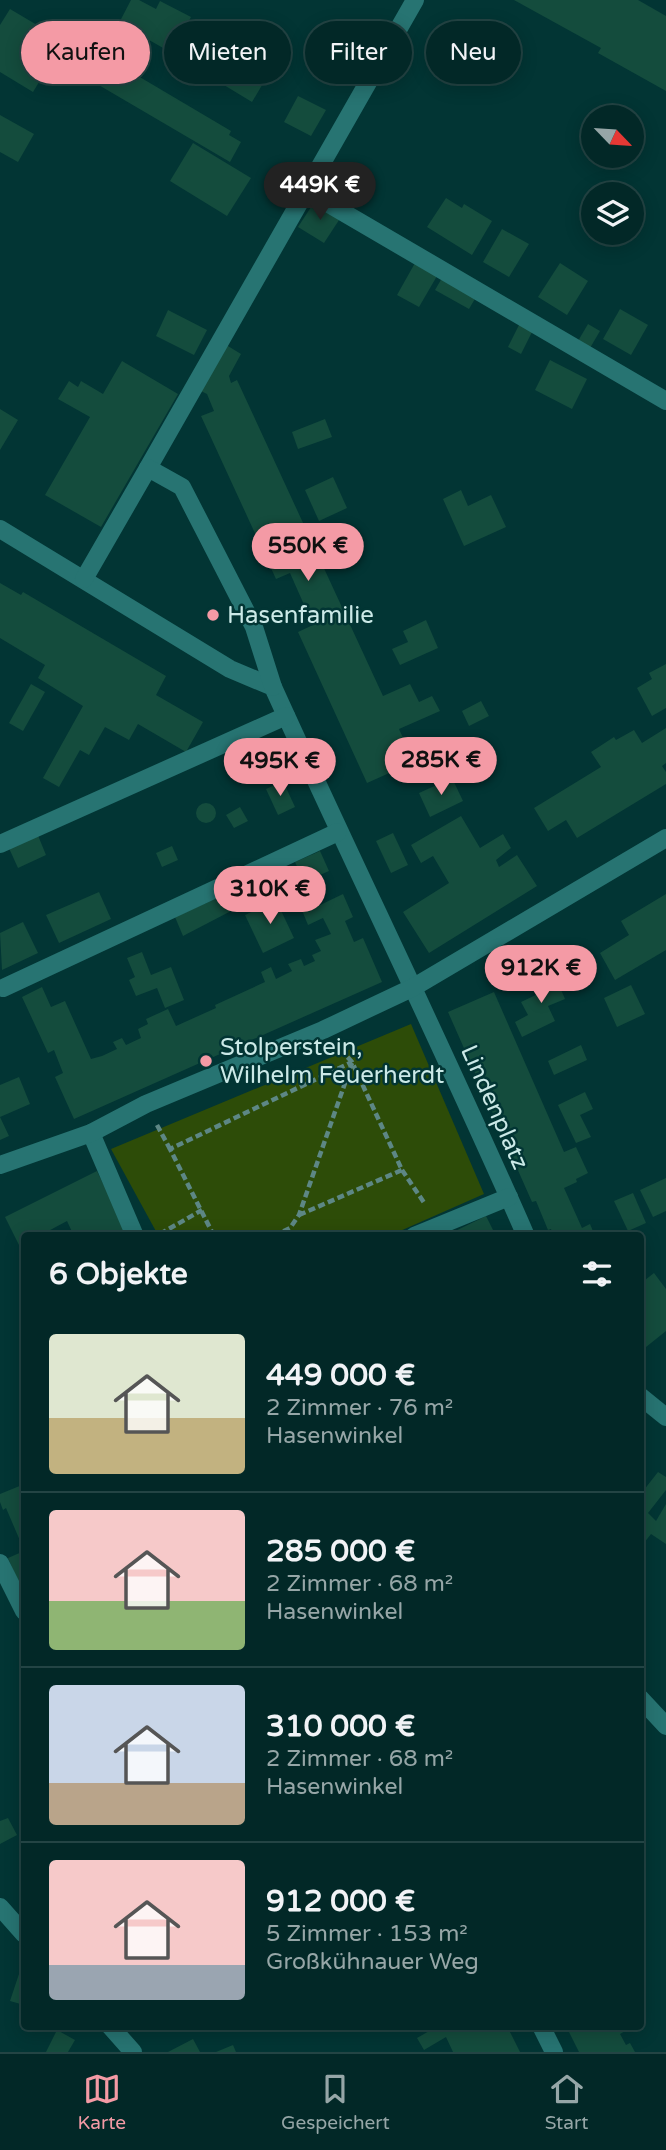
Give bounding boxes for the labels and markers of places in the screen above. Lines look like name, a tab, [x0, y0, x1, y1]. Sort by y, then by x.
pin: 449K €	[263, 162, 377, 222]
pin: 550K €	[251, 524, 365, 583]
place label: Hasenfamilie	[227, 601, 374, 630]
marker: Hasenfamilie	[205, 607, 221, 623]
pin: 495K €	[223, 738, 337, 798]
pin: 285K €	[384, 738, 498, 797]
pin: 310K €	[213, 866, 327, 926]
pin: 912K €	[484, 946, 598, 1005]
place label: Stolperstein, Wilhelm Feuerherdt	[220, 1033, 444, 1090]
marker: Stolperstein, Wilhelm Feuerherdt	[198, 1053, 214, 1069]

